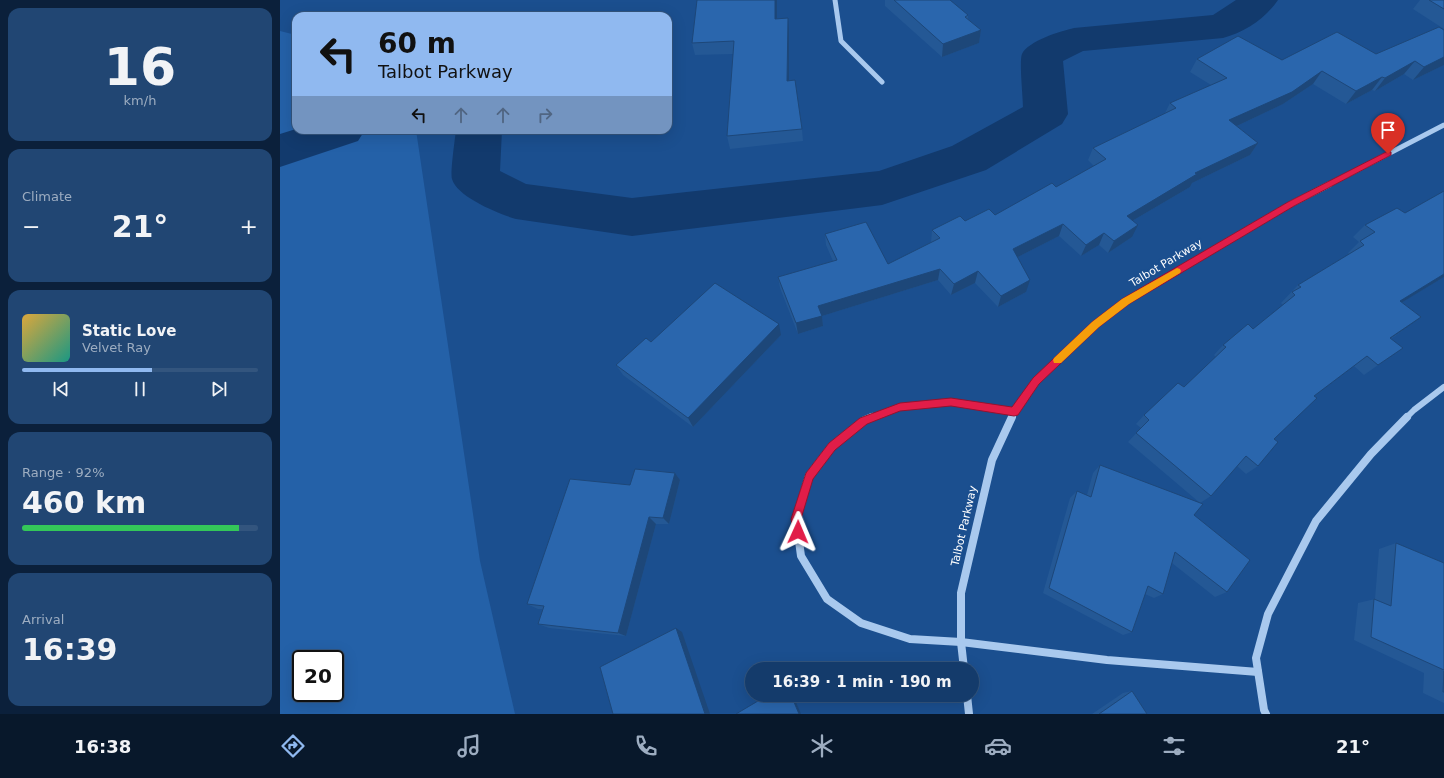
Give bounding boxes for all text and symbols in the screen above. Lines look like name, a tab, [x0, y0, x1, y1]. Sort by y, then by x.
text: 60 m	[378, 27, 456, 60]
icon: left	[312, 28, 364, 80]
text: 16	[104, 37, 176, 97]
text: Talbot Parkway	[378, 61, 513, 82]
text: km/h	[124, 93, 156, 108]
icon: left	[408, 104, 430, 126]
icon: ahead	[450, 104, 472, 126]
icon: ahead	[492, 104, 514, 126]
icon: right	[534, 104, 556, 126]
pin	[1371, 113, 1405, 154]
icon: arrive	[1377, 119, 1399, 141]
text: Climate	[22, 189, 72, 204]
text: 21°	[112, 209, 168, 244]
text: −	[22, 214, 40, 239]
text: +	[240, 214, 258, 239]
street label: Talbot Parkway	[1127, 236, 1205, 290]
text: Static Love	[82, 322, 176, 340]
text: Velvet Ray	[82, 340, 151, 355]
icon: previous	[50, 378, 72, 400]
icon: pause	[129, 378, 151, 400]
icon: next	[208, 378, 230, 400]
text: Range · 92%	[22, 465, 105, 480]
street label: Talbot Parkway	[948, 484, 980, 569]
text: 460 km	[22, 485, 146, 520]
position arrow	[777, 511, 819, 553]
text: Arrival	[22, 612, 64, 627]
text: 16:39	[22, 632, 118, 667]
speed limit sign: 20	[292, 650, 344, 702]
text: 16:39 · 1 min · 190 m	[772, 673, 952, 691]
icon: directions	[279, 732, 307, 760]
icon: music	[455, 732, 483, 760]
icon: phone	[632, 732, 660, 760]
icon: climate	[808, 732, 836, 760]
icon: car	[984, 732, 1012, 760]
icon: filters	[1160, 732, 1188, 760]
text: 16:38	[74, 736, 131, 757]
text: 21°	[1336, 736, 1370, 757]

